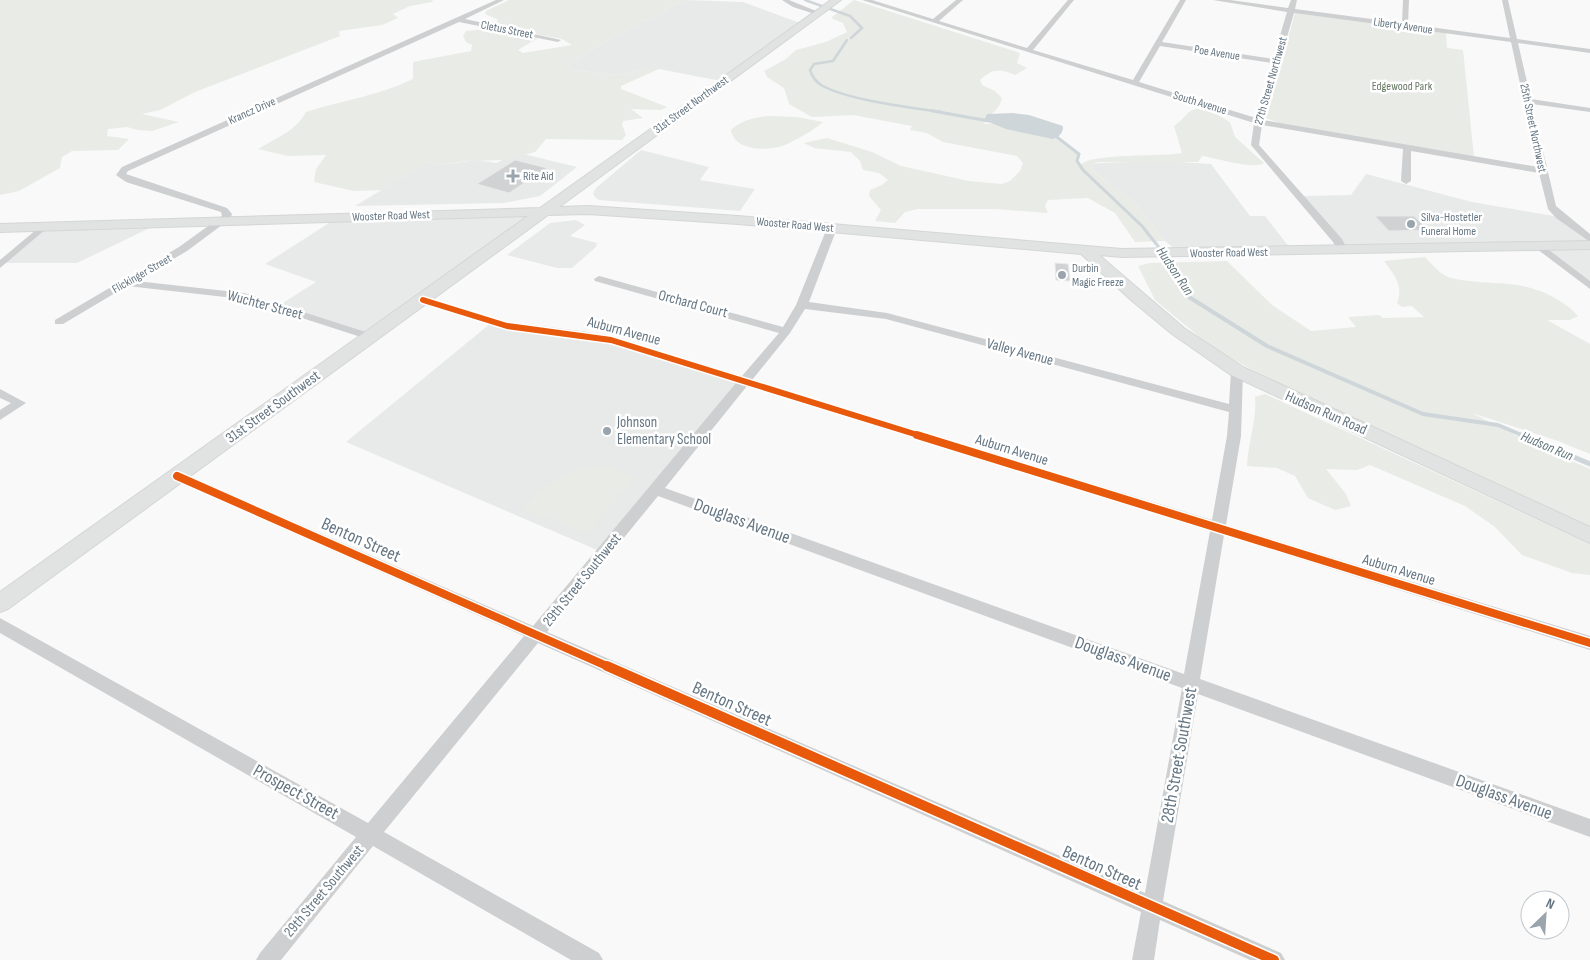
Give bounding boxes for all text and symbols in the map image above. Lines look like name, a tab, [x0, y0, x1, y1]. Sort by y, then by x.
street label: Liberty Avenue	[1372, 14, 1434, 38]
street label: Cletus Street	[480, 18, 535, 42]
street label: 27th Street Northwest	[1251, 35, 1291, 127]
street label: Poe Avenue	[1193, 42, 1241, 64]
street label: 31st Street Northwest	[650, 72, 732, 137]
park label: Edgewood Park	[1372, 79, 1433, 94]
street label: 25th Street Northwest	[1516, 82, 1550, 174]
street label: South Avenue	[1171, 88, 1229, 118]
street label: Krancz Drive	[226, 94, 278, 128]
place label: Rite Aid	[523, 169, 553, 184]
marker: Rite Aid	[507, 170, 519, 182]
street label: Wooster Road West	[352, 207, 431, 225]
place label: Silva-Hostetler Funeral Home	[1421, 210, 1483, 239]
street label: Wooster Road West	[756, 214, 835, 236]
marker: Silva-Hostetler Funeral Home	[1405, 218, 1417, 230]
water label: Hudson Run	[1153, 243, 1198, 299]
street label: Wooster Road West	[1190, 245, 1268, 261]
street label: Flickinger Street	[110, 251, 175, 297]
place label: Durbin Magic Freeze	[1072, 261, 1124, 290]
marker: Durbin Magic Freeze	[1056, 269, 1068, 281]
street label: Wuchter Street	[225, 286, 305, 324]
street label: Orchard Court	[656, 286, 730, 322]
street label: Auburn Avenue	[584, 312, 663, 350]
street label: Valley Avenue	[984, 334, 1056, 370]
street label: 31st Street Southwest	[222, 366, 324, 448]
street label: Hudson Run Road	[1282, 387, 1370, 439]
place label: Johnson Elementary School	[616, 413, 711, 449]
marker: Johnson Elementary School	[601, 425, 613, 437]
water label: Hudson Run	[1518, 427, 1576, 465]
street label: Auburn Avenue	[972, 430, 1051, 470]
street label: Douglass Avenue	[691, 494, 793, 548]
street label: Benton Street	[318, 513, 404, 567]
street label: 29th Street Southwest	[539, 529, 626, 631]
street label: Auburn Avenue	[1359, 550, 1438, 590]
street label: Douglass Avenue	[1072, 632, 1174, 686]
street label: Benton Street	[689, 677, 775, 731]
street label: 28th Street Southwest	[1157, 685, 1201, 824]
street label: Prospect Street	[250, 760, 343, 824]
street label: Douglass Avenue	[1453, 770, 1555, 824]
street label: 29th Street Southwest	[280, 841, 368, 941]
street label: Benton Street	[1059, 841, 1145, 895]
north arrow	[1520, 890, 1570, 940]
text: N	[1543, 894, 1557, 913]

